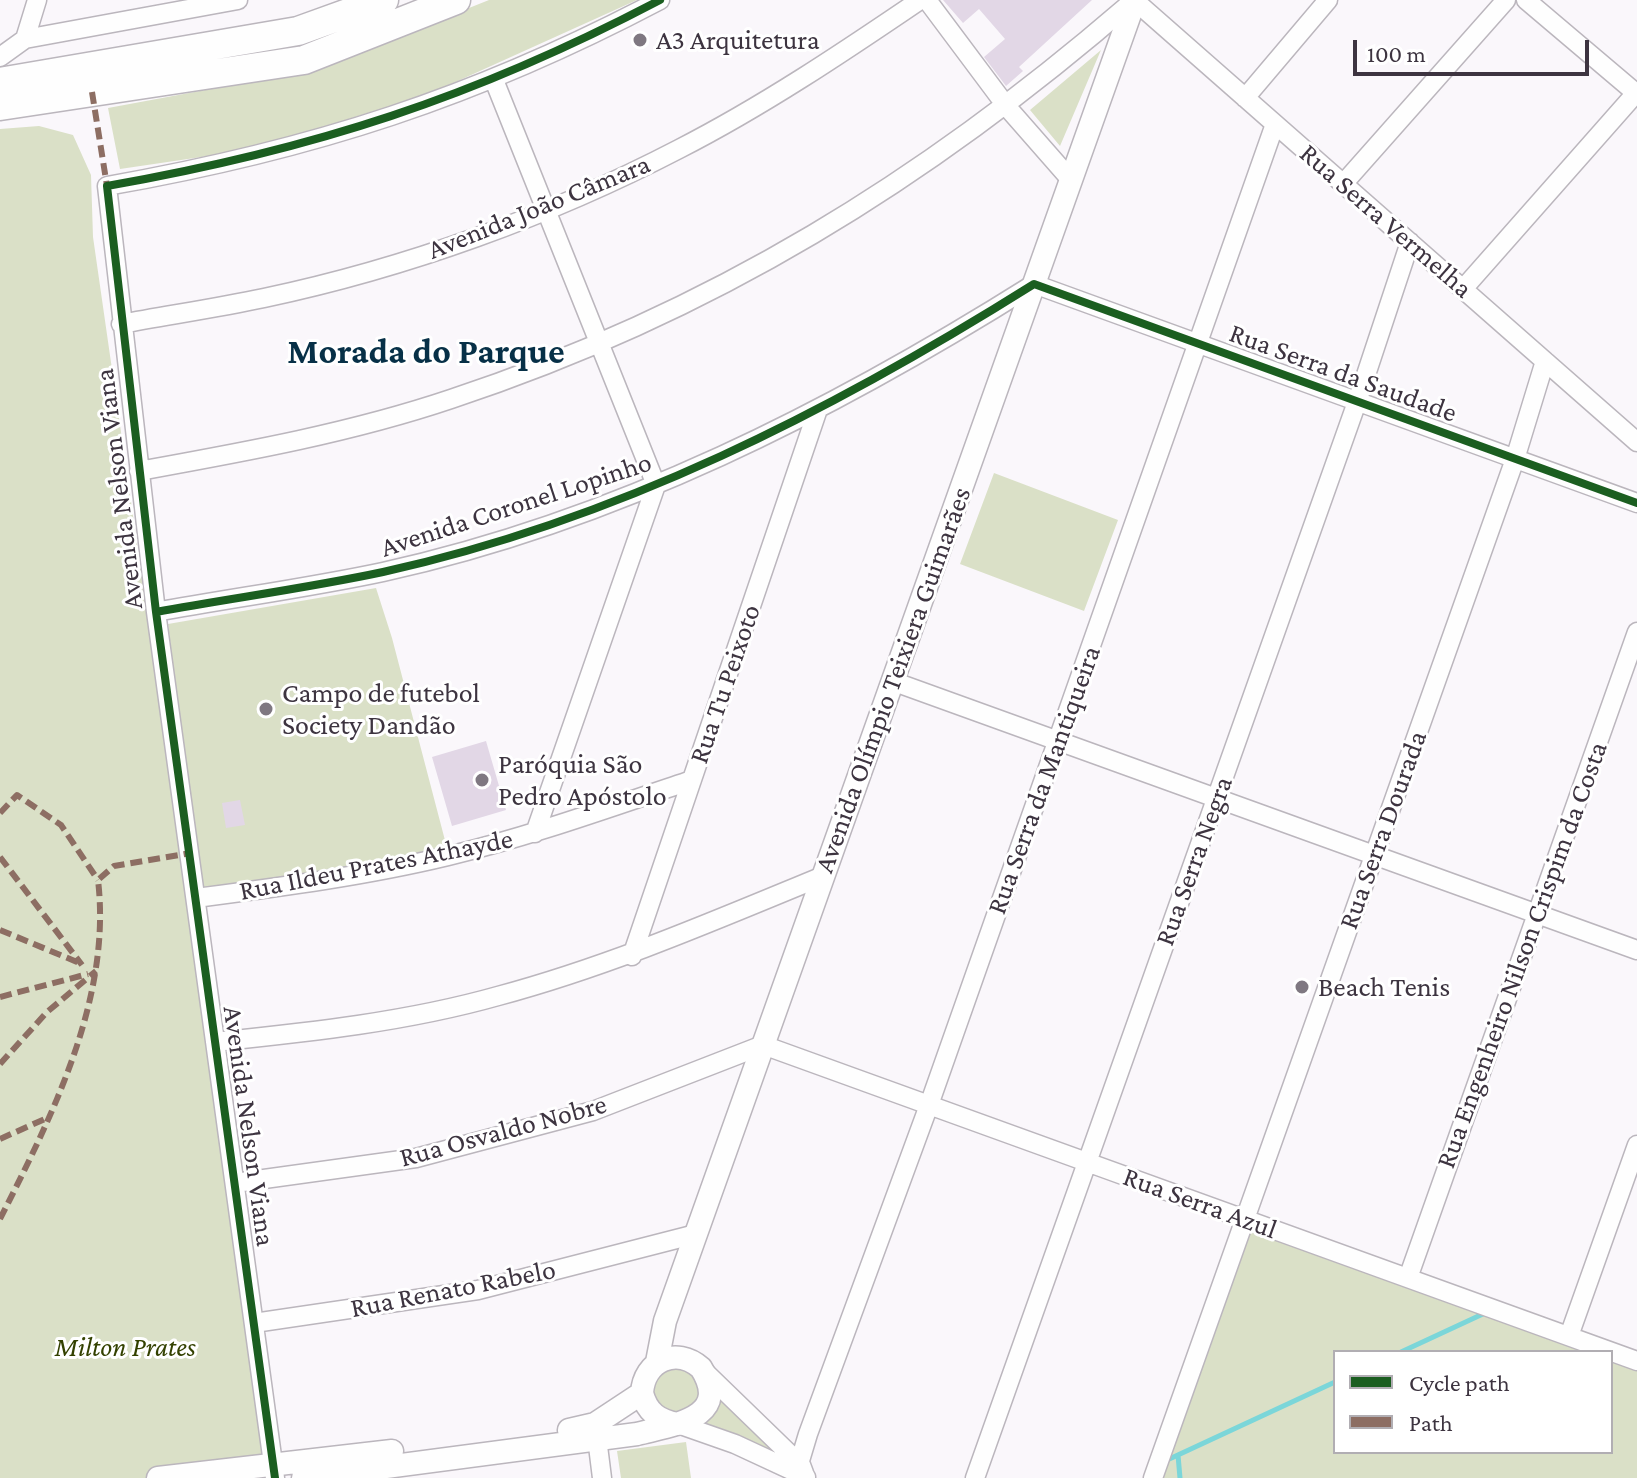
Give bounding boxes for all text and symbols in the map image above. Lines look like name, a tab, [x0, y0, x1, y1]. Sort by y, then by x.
place label: A3 Arquitetura	[656, 23, 820, 57]
scale bar	[1357, 24, 1593, 74]
marker: A3 Arquitetura	[631, 31, 649, 49]
text: 100 m	[1367, 40, 1426, 67]
street label: Rua Serra Vermelha	[1293, 137, 1479, 305]
street label: Avenida João Câmara	[423, 147, 655, 267]
street label: Rua Serra da Saudade	[1225, 316, 1461, 430]
district label: Morada do Parque	[287, 330, 565, 374]
street label: Avenida Nelson Viana	[88, 367, 150, 611]
street label: Avenida Coronel Lopinho	[376, 445, 656, 565]
street label: Avenida Olímpio Teixiera Guimarães	[807, 483, 979, 877]
street label: Rua Tu Peixoto	[682, 600, 768, 768]
street label: Rua Serra da Mantiqueira	[980, 641, 1108, 919]
place label: Campo de futebol Society Dandão	[282, 676, 480, 742]
marker: Campo de futebol Society Dandão	[257, 700, 275, 718]
street label: Rua Serra Dourada	[1332, 726, 1434, 934]
street label: Rua Engenheiro Nilson Crispim da Costa	[1429, 737, 1615, 1173]
place label: Paróquia São Pedro Apóstolo	[498, 747, 667, 813]
marker: Paróquia São Pedro Apóstolo	[473, 771, 491, 789]
street label: Rua Serra Negra	[1148, 772, 1240, 950]
street label: Rua Ildeu Prates Athayde	[236, 822, 516, 908]
place label: Beach Tenis	[1318, 970, 1450, 1004]
marker: Beach Tenis	[1293, 978, 1311, 996]
street label: Avenida Nelson Viana	[215, 1004, 283, 1248]
street label: Rua Osvaldo Nobre	[396, 1087, 610, 1175]
street label: Rua Serra Azul	[1119, 1160, 1281, 1246]
street label: Rua Renato Rabelo	[348, 1253, 558, 1325]
park label: Milton Prates	[54, 1330, 196, 1364]
legend	[1333, 1350, 1613, 1454]
text: Cycle path	[1409, 1369, 1510, 1396]
text: Path	[1409, 1409, 1453, 1436]

